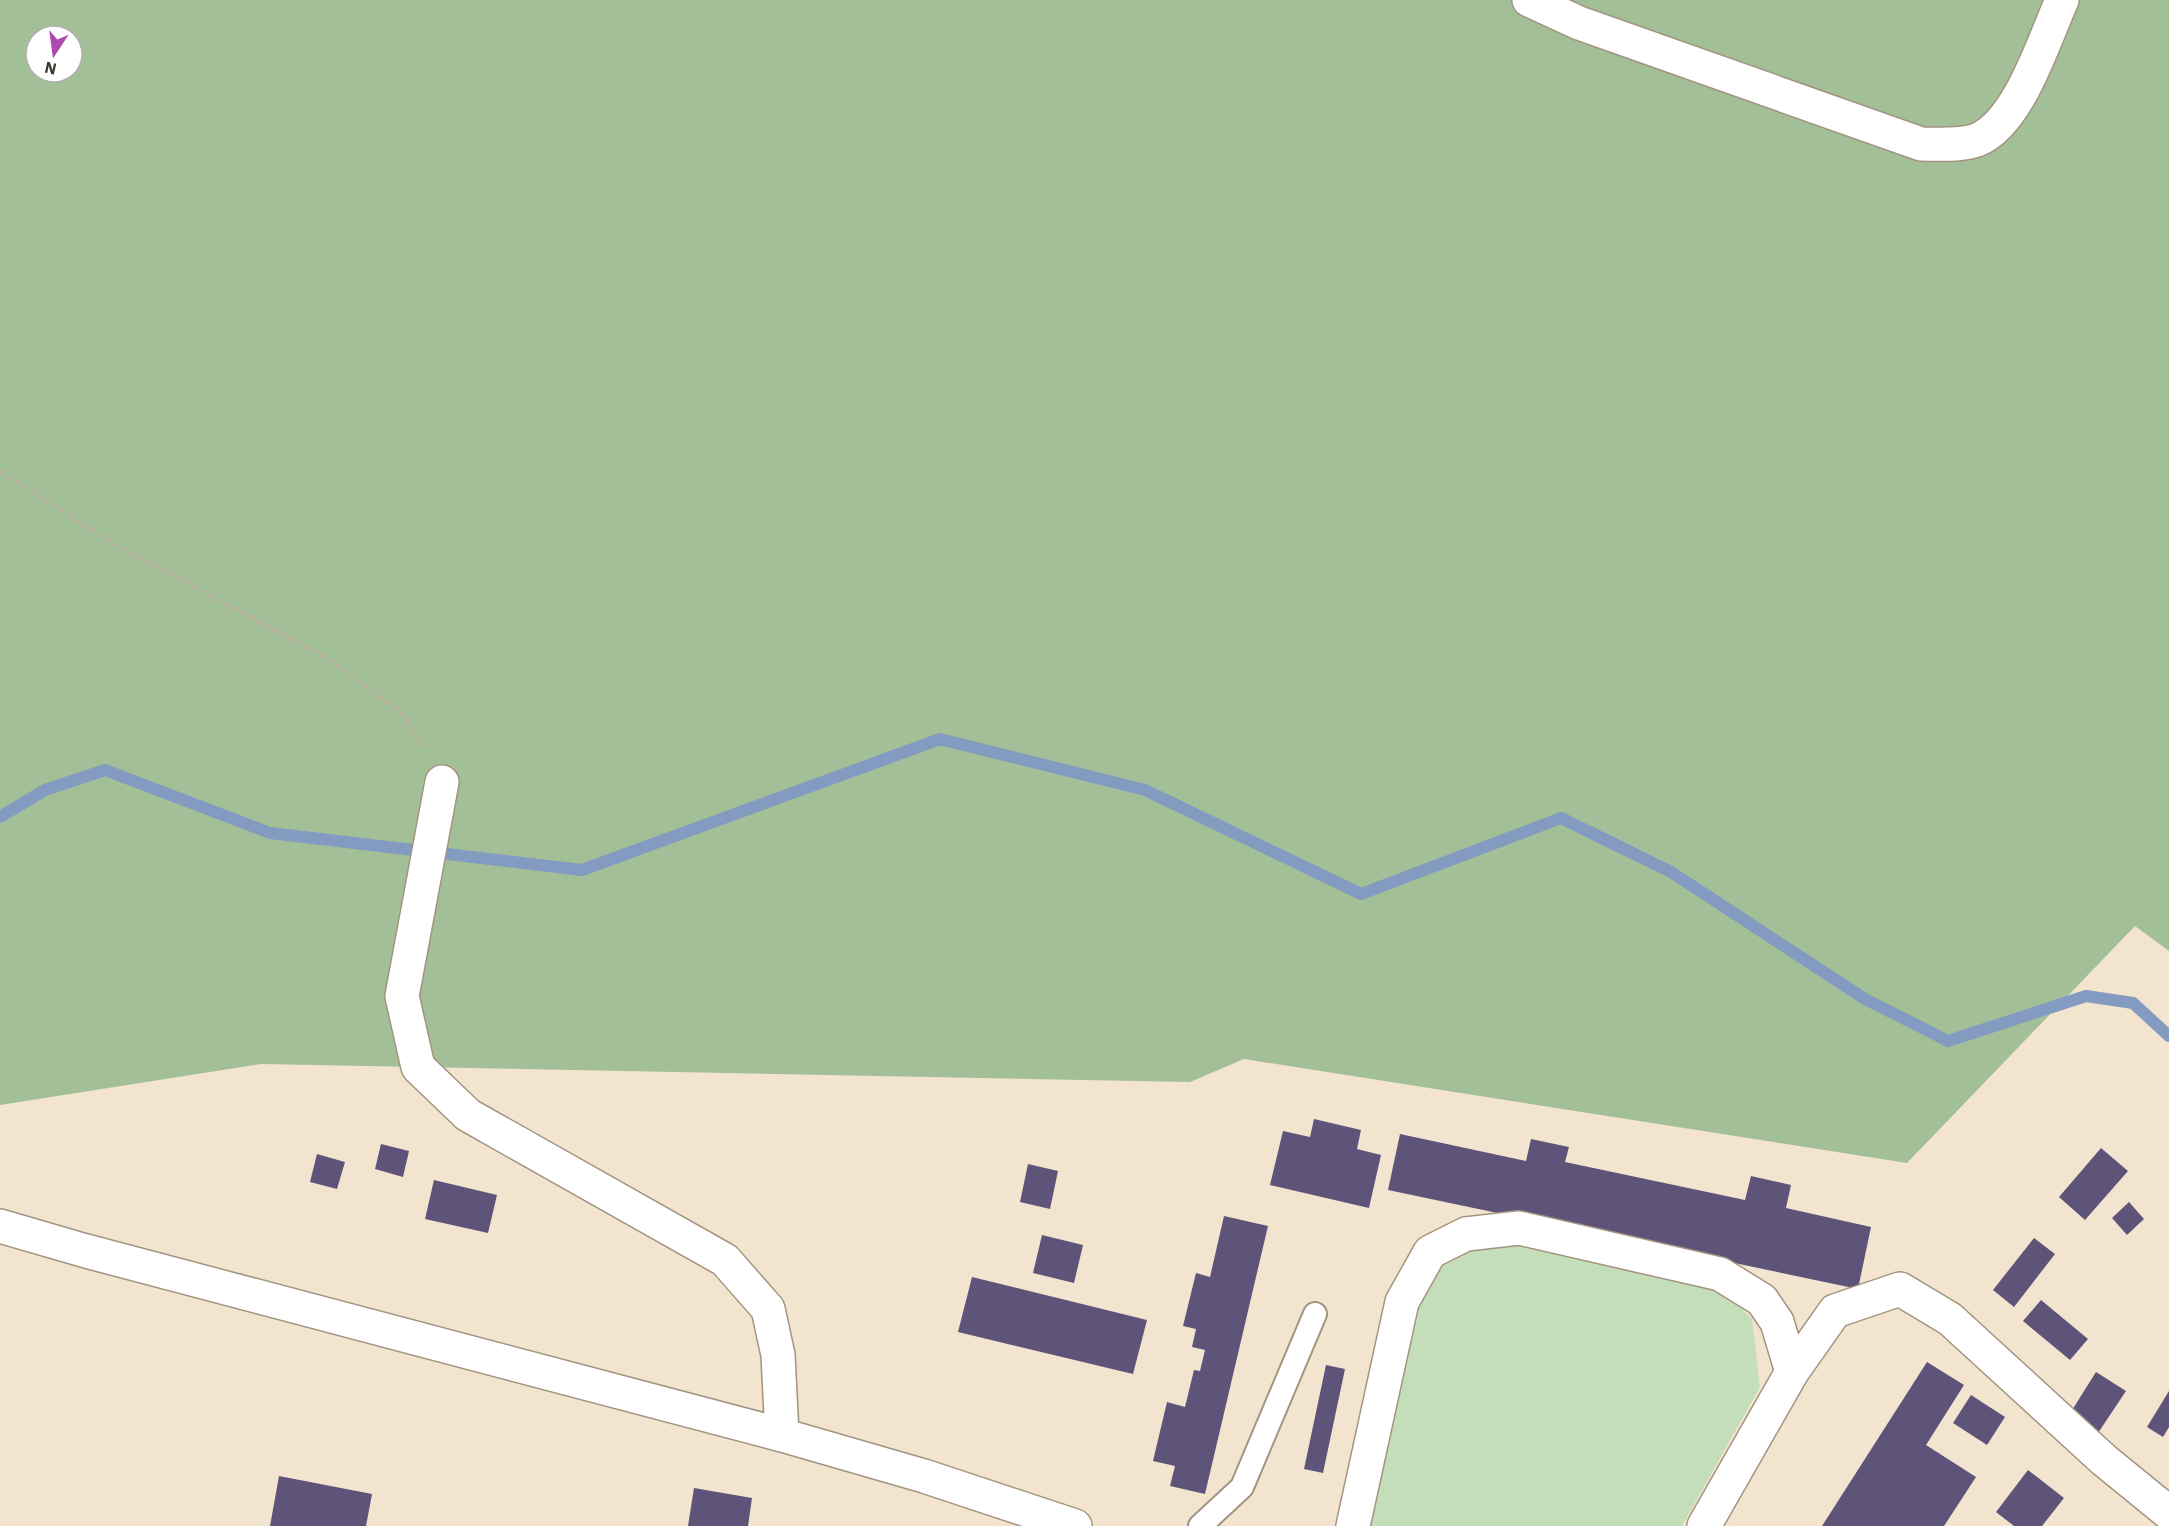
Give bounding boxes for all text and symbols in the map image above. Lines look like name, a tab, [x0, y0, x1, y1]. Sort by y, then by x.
north arrow	[24, 24, 84, 84]
text: N	[43, 58, 59, 80]

